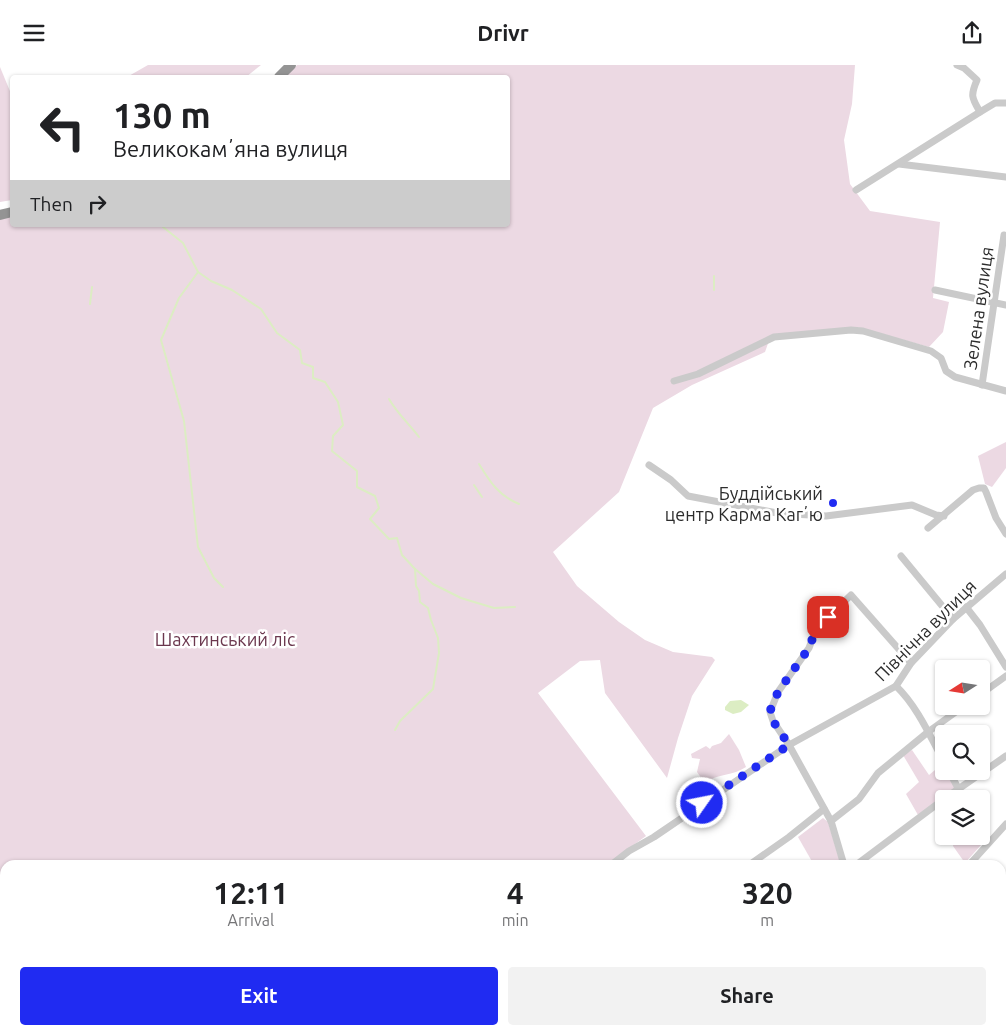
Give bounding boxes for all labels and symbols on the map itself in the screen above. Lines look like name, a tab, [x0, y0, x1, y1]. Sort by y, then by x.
street label: Зелена вулиця	[959, 245, 997, 371]
place label: Буддійський центр Карма Кагʼю	[665, 483, 823, 524]
marker: Буддійський центр Карма Кагʼю	[827, 497, 839, 509]
street label: Північна вулиця	[870, 575, 980, 685]
pin	[807, 596, 849, 638]
park label: Шахтинський ліс	[155, 629, 295, 649]
north arrow	[935, 660, 990, 715]
position arrow	[675, 776, 727, 828]

